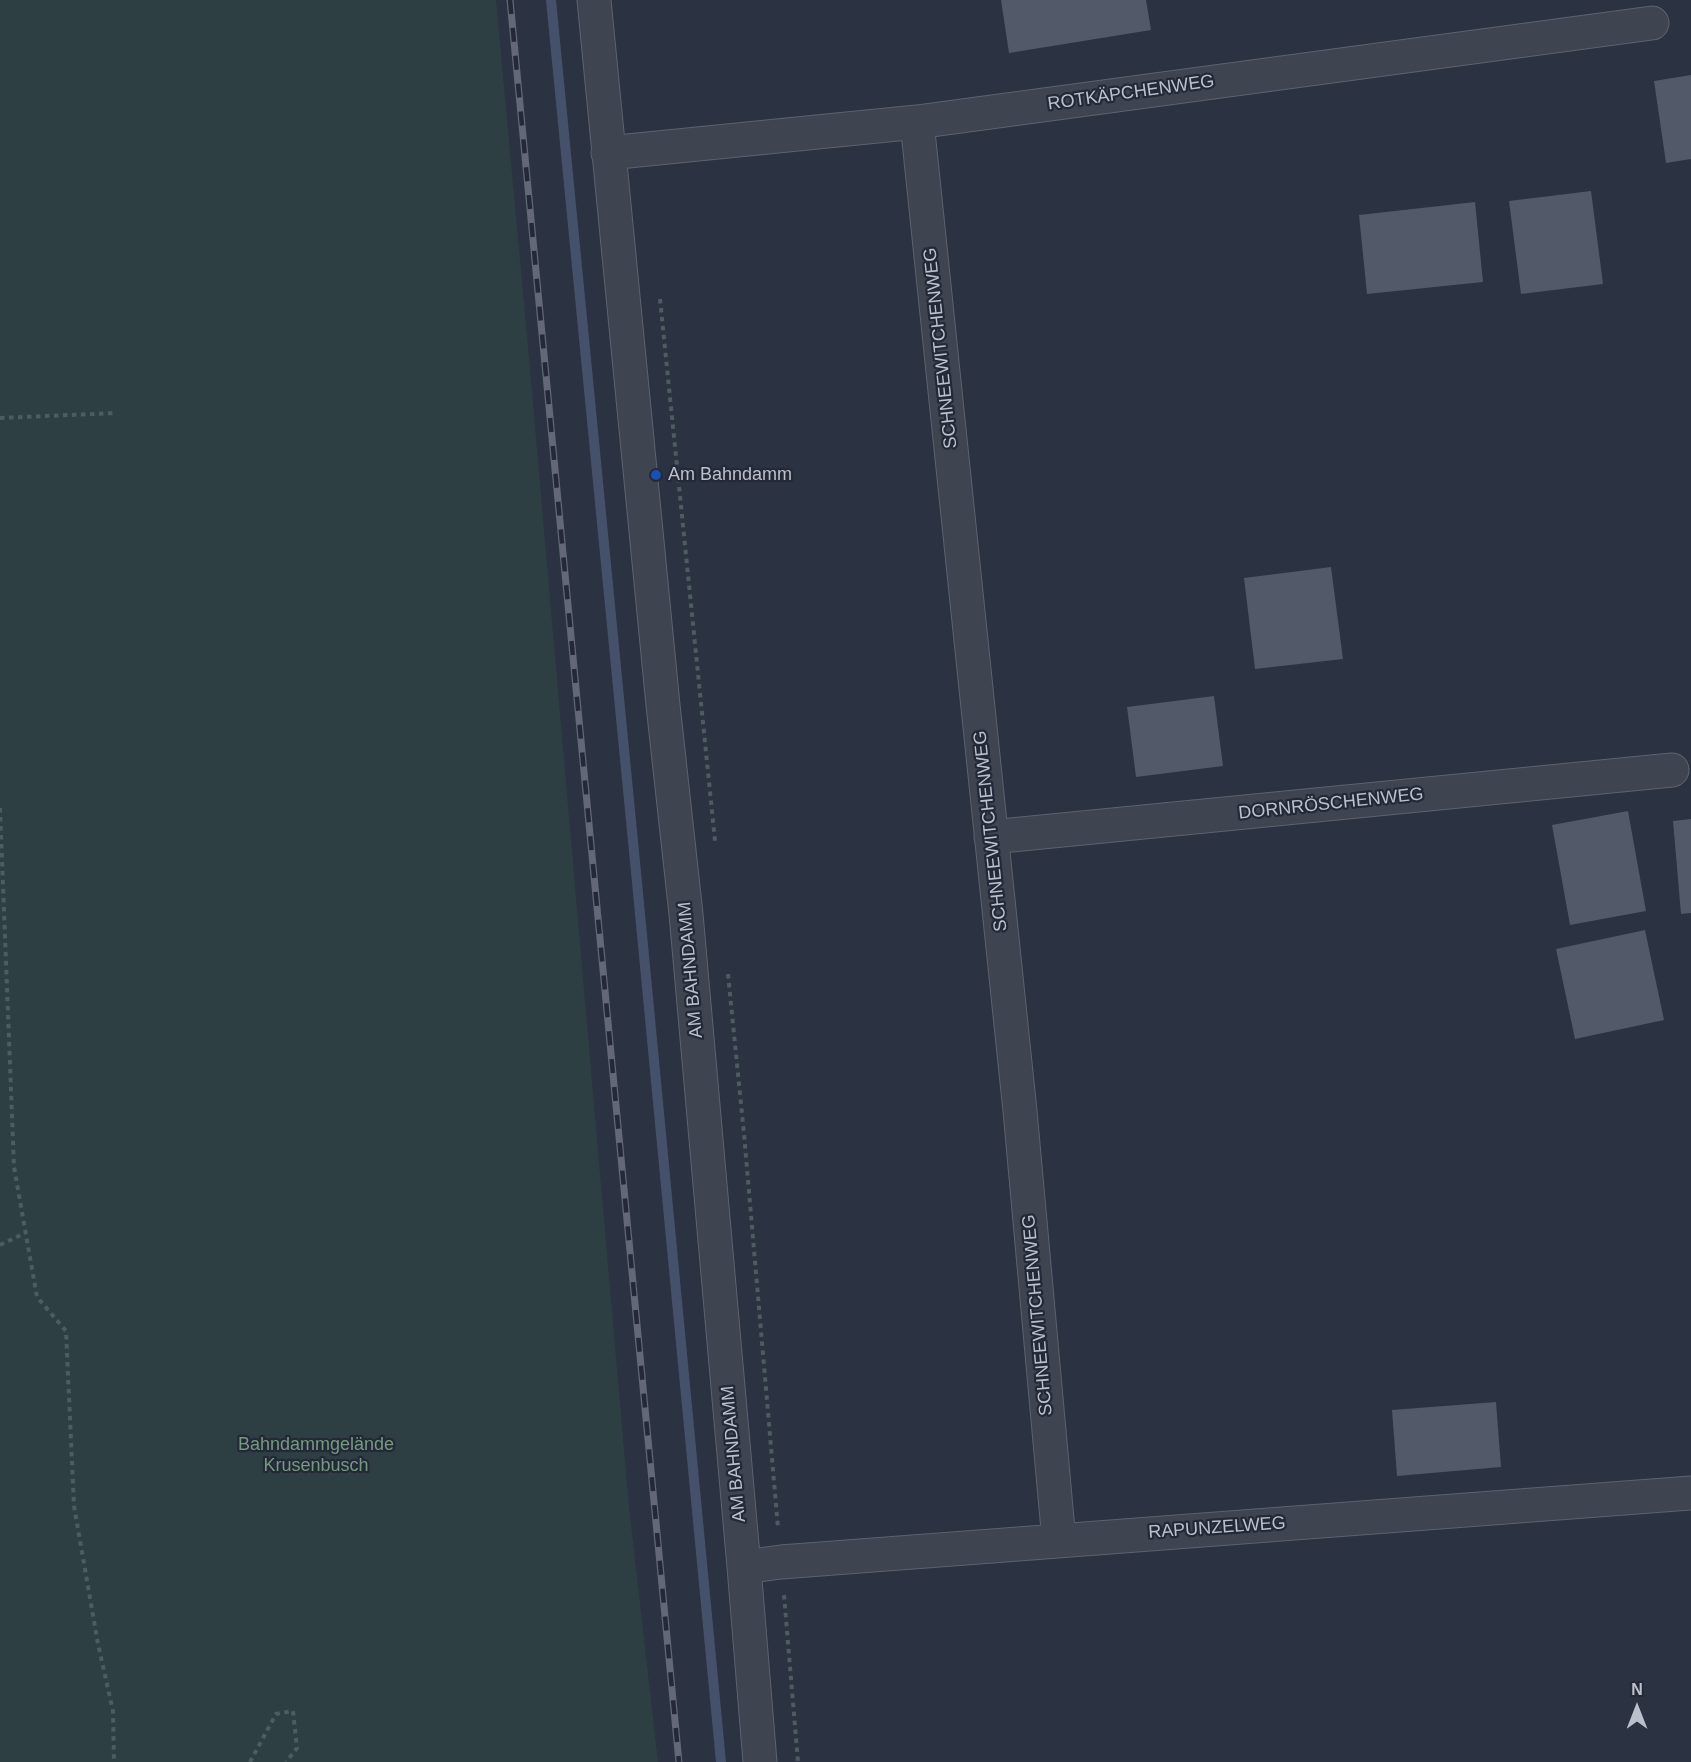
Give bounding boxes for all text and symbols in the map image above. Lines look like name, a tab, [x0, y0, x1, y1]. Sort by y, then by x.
street label: ROTKÄPCHENWEG	[1046, 71, 1216, 115]
street label: SCHNEEWITCHENWEG	[920, 246, 962, 450]
place label: Am Bahndamm	[668, 464, 792, 486]
marker: Am Bahndamm	[649, 468, 663, 482]
street label: SCHNEEWITCHENWEG	[970, 729, 1012, 933]
street label: DORNRÖSCHENWEG	[1237, 784, 1425, 824]
street label: AM BAHNDAMM	[674, 901, 708, 1039]
street label: SCHNEEWITCHENWEG	[1018, 1213, 1058, 1417]
street label: AM BAHNDAMM	[717, 1385, 751, 1523]
park label: Bahndammgelände Krusenbusch	[238, 1434, 394, 1476]
street label: RAPUNZELWEG	[1148, 1512, 1286, 1544]
north arrow	[1607, 1678, 1667, 1738]
text: N	[1631, 1681, 1643, 1698]

